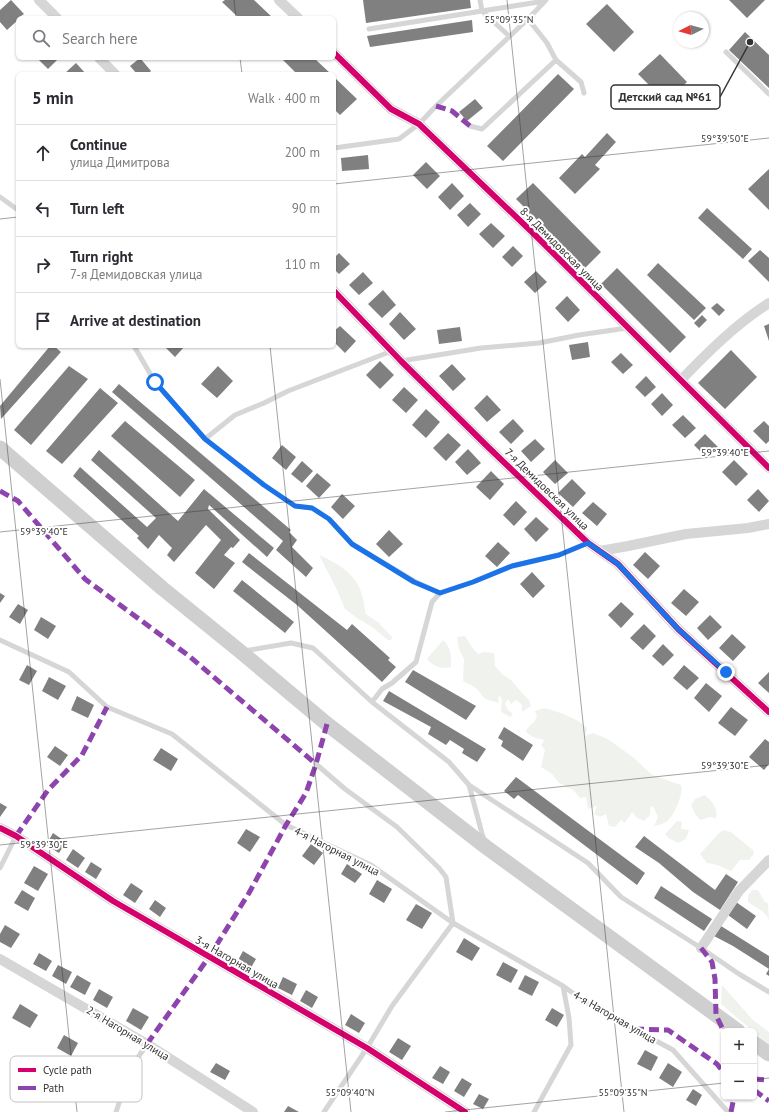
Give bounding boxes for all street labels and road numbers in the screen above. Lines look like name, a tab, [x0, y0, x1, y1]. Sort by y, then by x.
street label: 8-я Демидовская улица	[517, 204, 607, 294]
street label: 7-я Демидовская улица	[502, 445, 592, 533]
street label: 4-я Нагорная улица	[292, 823, 382, 879]
street label: 3-я Нагорная улица	[193, 932, 281, 992]
street label: 4-я Нагорная улица	[571, 987, 659, 1047]
street label: 2-я Нагорная улица	[84, 1003, 172, 1063]

